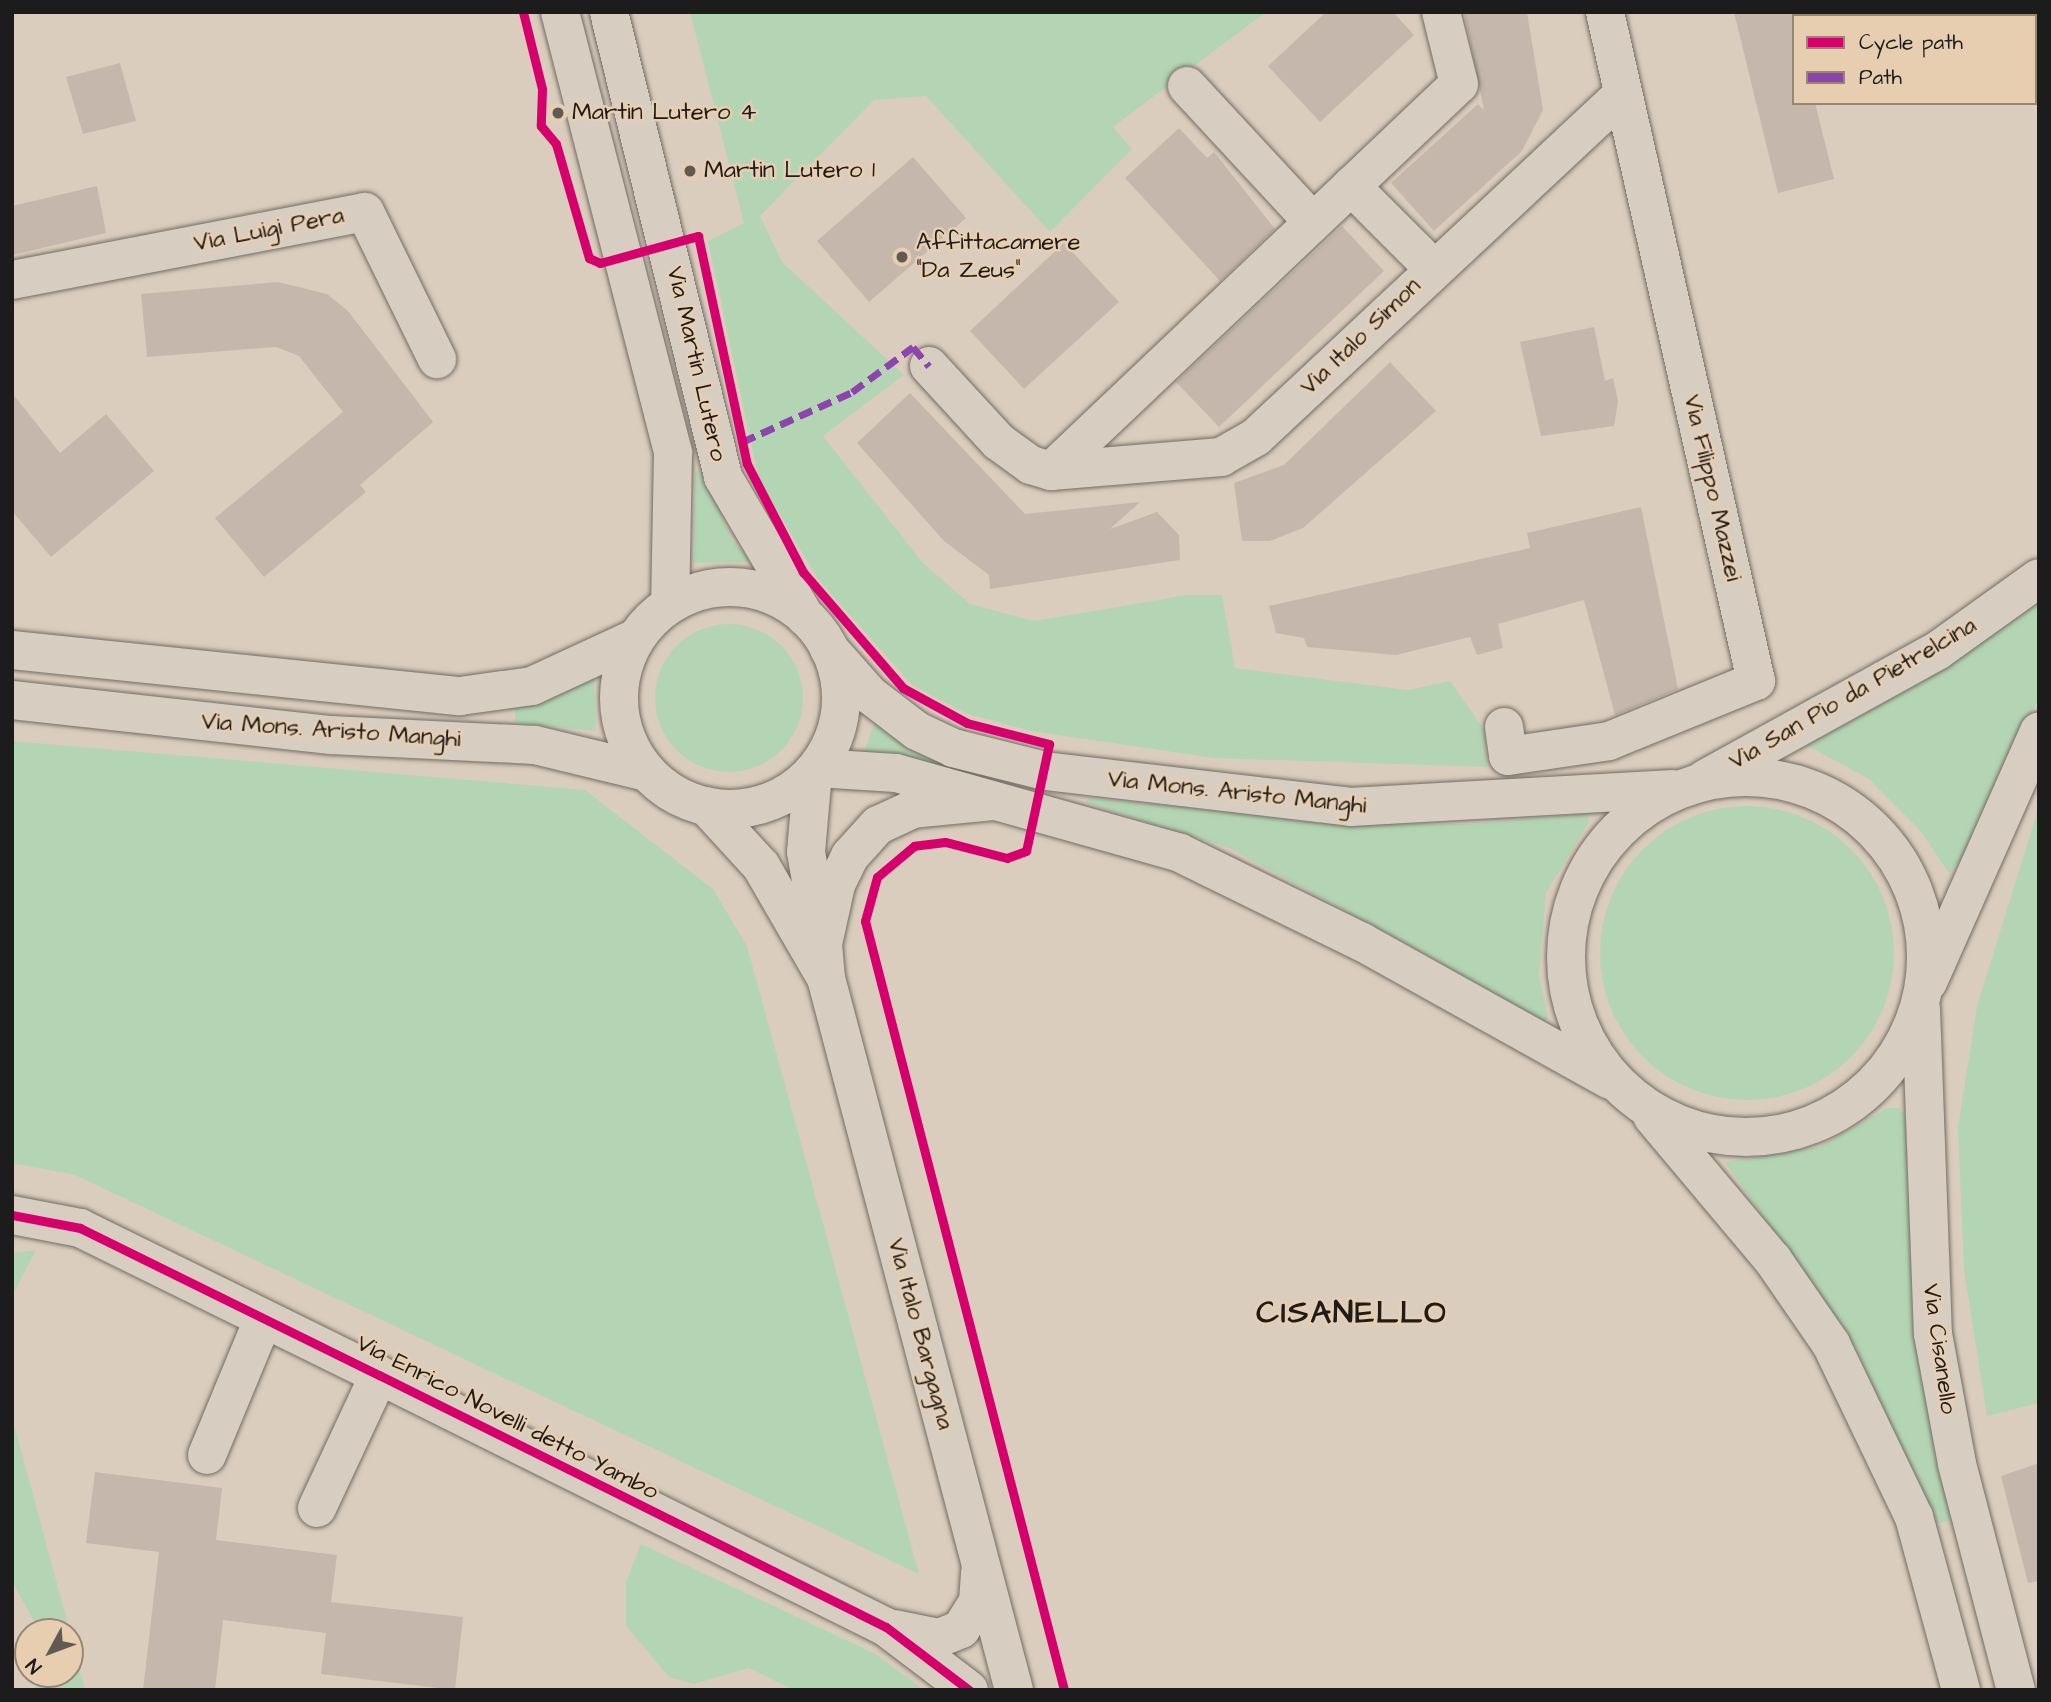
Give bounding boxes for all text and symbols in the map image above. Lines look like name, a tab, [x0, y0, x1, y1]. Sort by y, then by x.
legend	[1792, 14, 2037, 105]
text: Cycle path	[1859, 28, 1963, 57]
text: Path	[1859, 63, 1902, 92]
place label: Martin Lutero 4	[572, 99, 756, 127]
marker: Martin Lutero 4	[550, 105, 566, 121]
place label: Martin Lutero 1	[704, 157, 875, 185]
marker: Martin Lutero 1	[682, 163, 698, 179]
street label: Via Luigi Pera	[192, 201, 346, 259]
place label: Affittacamere "Da Zeus"	[916, 229, 1080, 285]
marker: Affittacamere "Da Zeus"	[894, 249, 910, 265]
street label: Via Martin Lutero	[660, 264, 732, 464]
street label: Via Italo Simon	[1295, 272, 1427, 402]
street label: Via Filippo Mazzei	[1677, 392, 1747, 584]
street label: Via San Pio da Pietrelcina	[1724, 611, 1982, 777]
street label: Via Mons. Aristo Manghi	[200, 708, 462, 754]
street label: Via Mons. Aristo Manghi	[1106, 765, 1368, 821]
street label: Via Italo Bargagna	[881, 1235, 959, 1433]
street label: Via Cisanello	[1916, 1282, 1962, 1416]
district label: CISANELLO	[1257, 1294, 1447, 1332]
street label: Via Enrico Novelli detto Yambo	[351, 1329, 663, 1507]
north arrow	[14, 1618, 84, 1688]
text: N	[20, 1652, 48, 1679]

